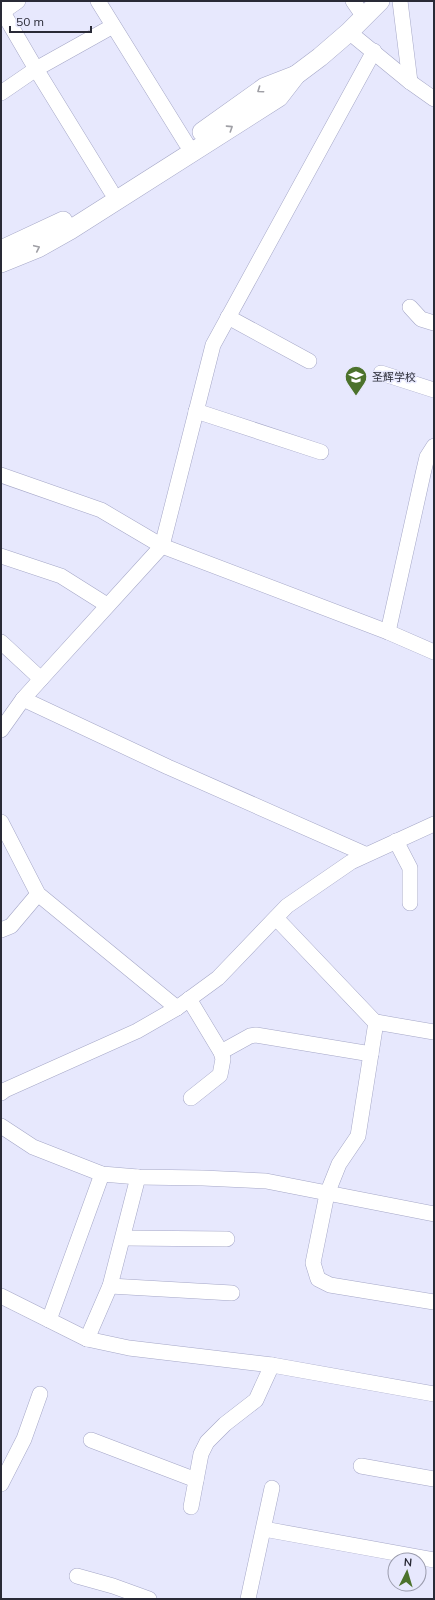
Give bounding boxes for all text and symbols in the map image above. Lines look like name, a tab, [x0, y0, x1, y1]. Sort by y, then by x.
scale bar	[10, 8, 91, 34]
text: 50 m	[16, 14, 44, 29]
one-way arrow	[257, 85, 264, 93]
one-way arrow	[226, 126, 233, 133]
one-way arrow	[33, 245, 40, 253]
school or university icon: 圣辉学校	[343, 364, 369, 397]
place label: 圣辉学校	[372, 370, 416, 384]
north arrow	[387, 1552, 427, 1592]
text: N	[403, 1555, 413, 1569]

